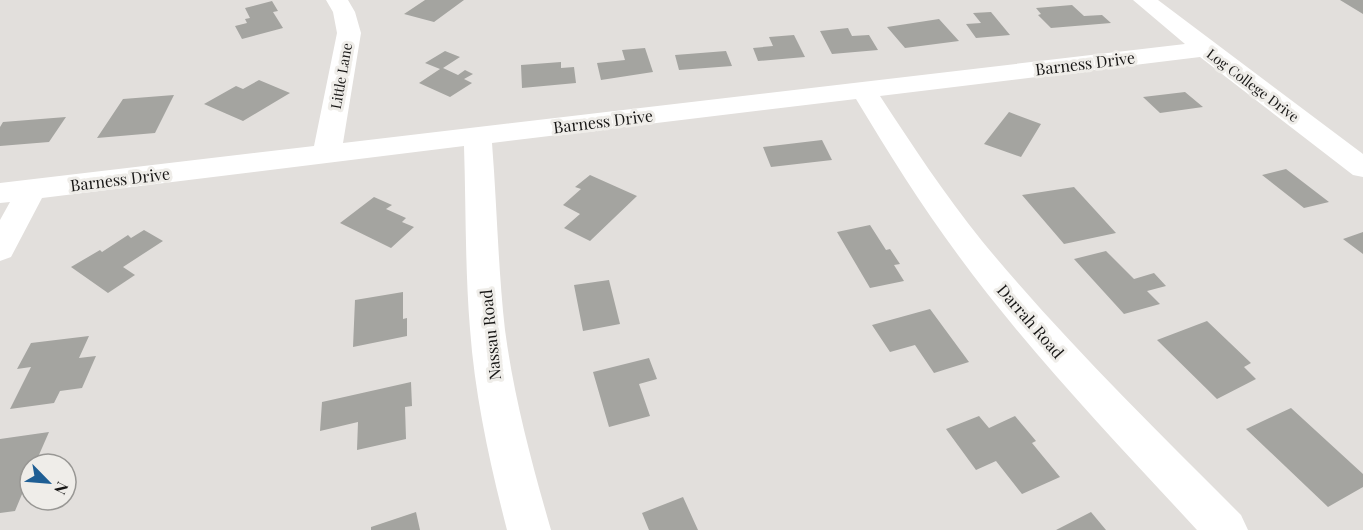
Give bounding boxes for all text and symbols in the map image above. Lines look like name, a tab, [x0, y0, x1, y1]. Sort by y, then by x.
street label: Little Lane	[326, 41, 356, 111]
street label: Log College Drive	[1203, 44, 1303, 126]
street label: Barness Drive	[1034, 46, 1136, 80]
street label: Barness Drive	[552, 104, 654, 138]
street label: Barness Drive	[69, 162, 171, 196]
street label: Darrah Road	[993, 280, 1069, 362]
street label: Nassau Road	[475, 289, 505, 381]
north arrow	[18, 452, 78, 512]
text: N	[50, 479, 74, 499]

